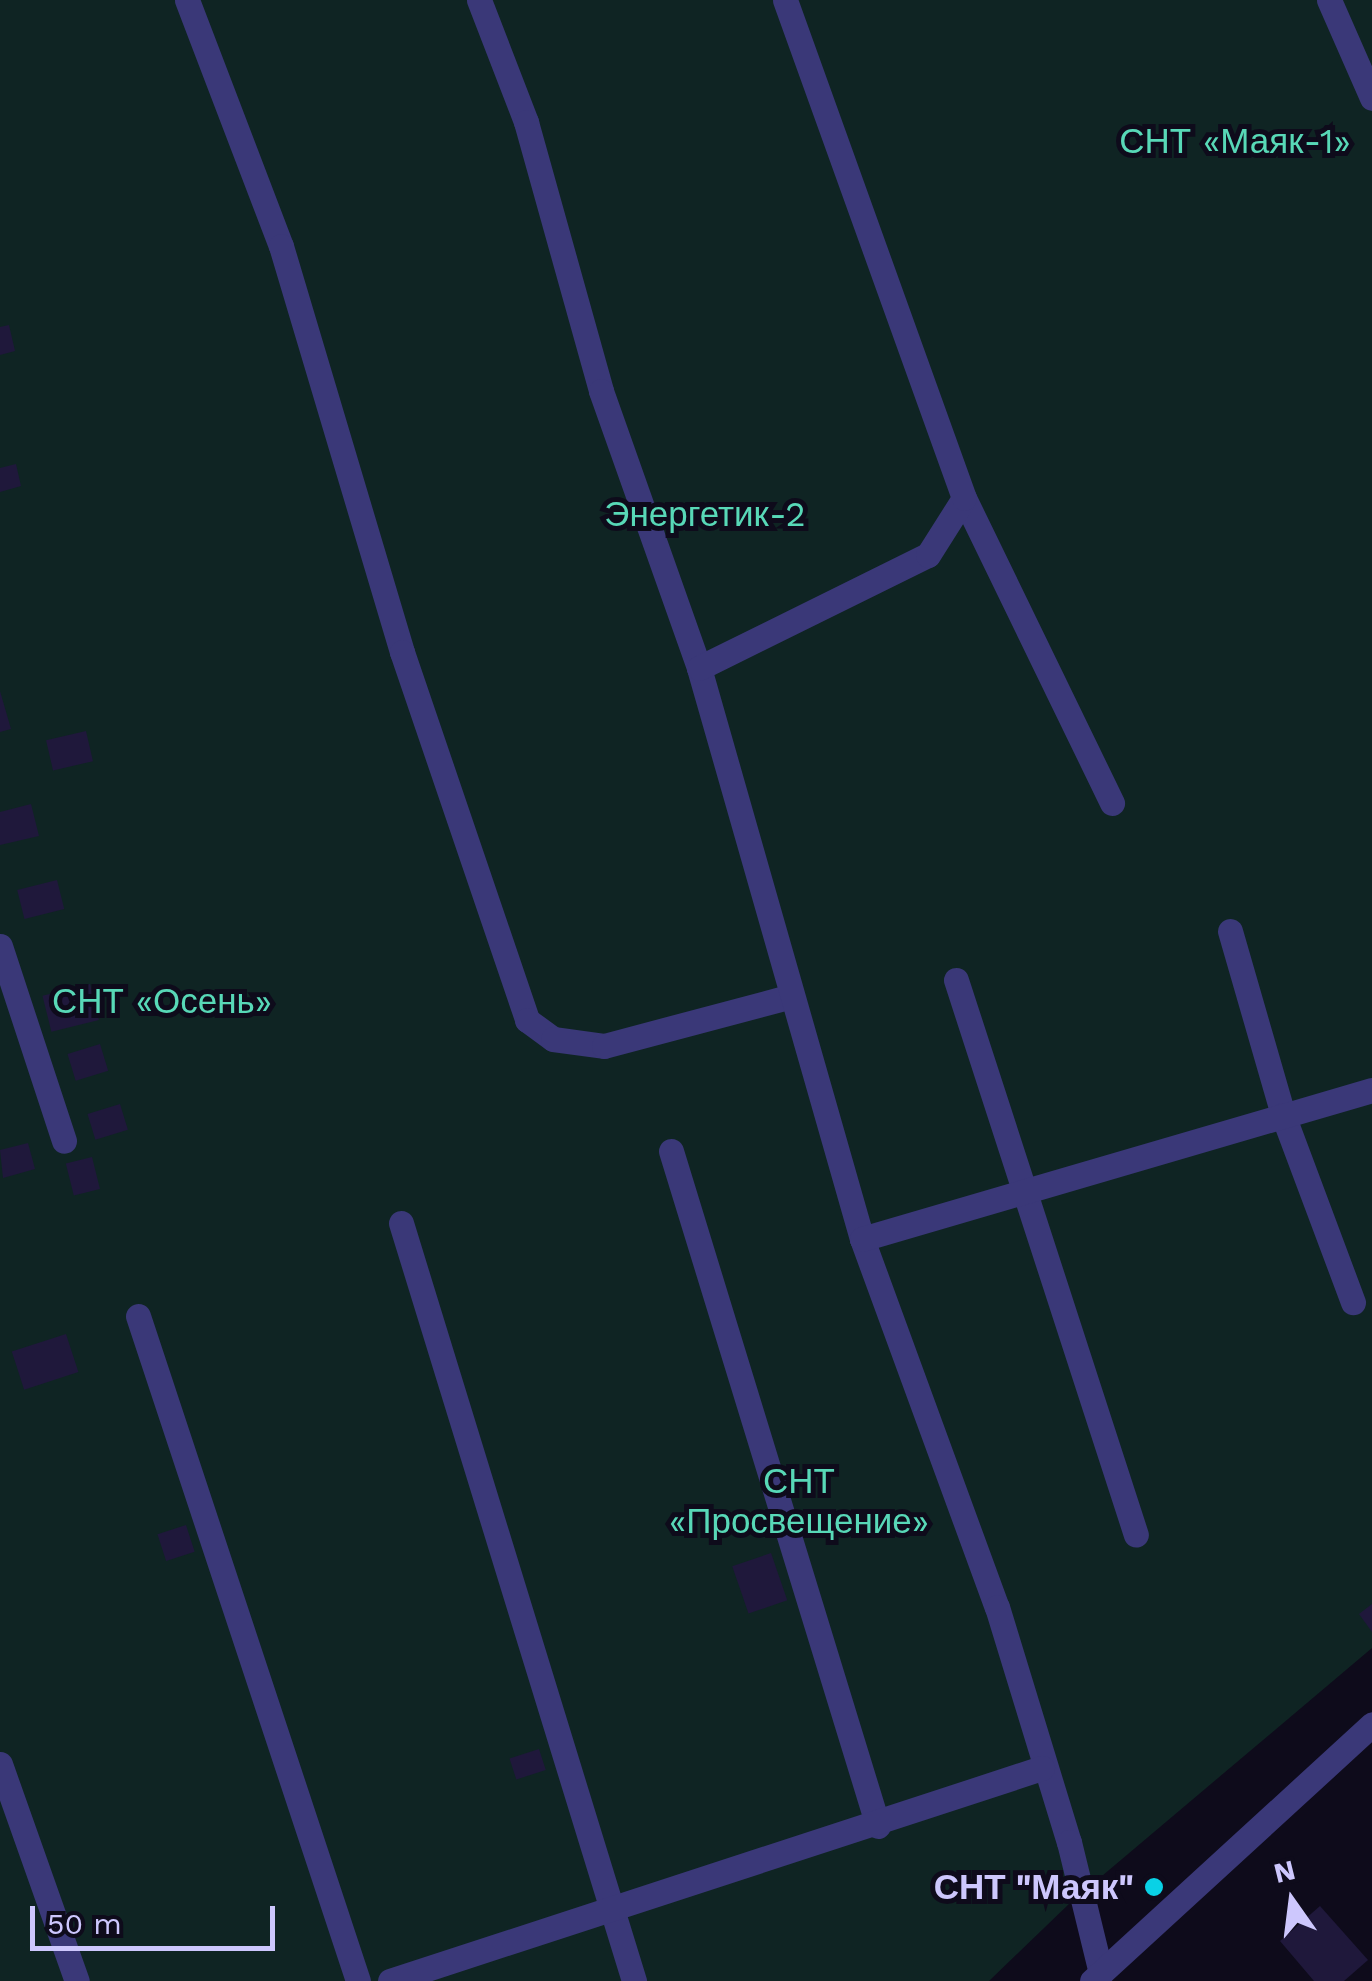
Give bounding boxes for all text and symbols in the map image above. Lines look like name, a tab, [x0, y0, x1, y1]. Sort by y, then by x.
park label: СНТ «Маяк-1»	[1119, 120, 1351, 162]
park label: Энергетик-2	[604, 493, 806, 535]
park label: СНТ «Осень»	[52, 980, 272, 1022]
park label: СНТ «Просвещение»	[669, 1460, 929, 1542]
north arrow	[1242, 1851, 1342, 1951]
text: N	[1271, 1853, 1299, 1890]
place label: СНТ "Маяк"	[934, 1866, 1134, 1908]
marker: СНТ "Маяк"	[1143, 1876, 1165, 1898]
scale bar	[35, 1886, 280, 1948]
text: 50 m	[47, 1906, 122, 1941]

